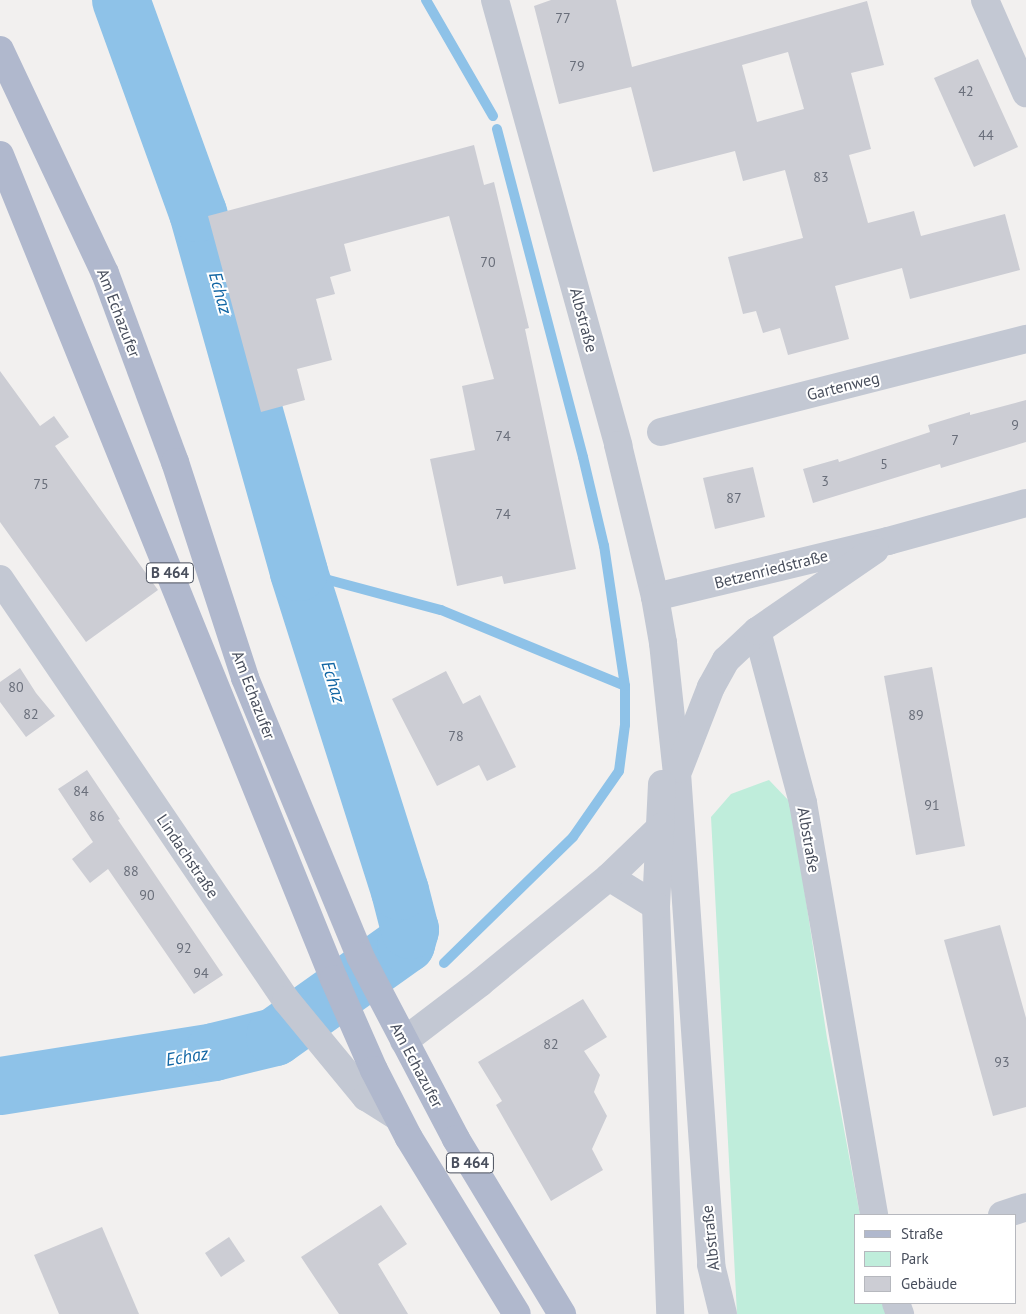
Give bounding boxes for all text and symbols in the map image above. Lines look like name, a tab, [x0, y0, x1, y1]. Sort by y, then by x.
house number: 77	[555, 10, 571, 26]
house number: 79	[569, 58, 585, 74]
house number: 42	[958, 83, 974, 99]
house number: 44	[978, 127, 994, 143]
house number: 83	[813, 169, 829, 185]
house number: 70	[480, 254, 496, 270]
street label: Am Echazufer	[93, 266, 145, 360]
water label: Echaz	[204, 269, 236, 317]
street label: Albstraße	[566, 286, 602, 354]
street label: Gartenweg	[805, 368, 881, 404]
house number: 9	[1011, 417, 1019, 433]
house number: 74	[495, 428, 511, 444]
house number: 7	[951, 432, 959, 448]
house number: 5	[880, 456, 888, 472]
house number: 3	[821, 473, 829, 489]
house number: 75	[33, 476, 49, 492]
house number: 87	[726, 490, 742, 506]
house number: 74	[495, 506, 511, 522]
street label: Betzenriedstraße	[712, 546, 830, 592]
road number: B 464	[145, 560, 195, 586]
street label: Am Echazufer	[228, 648, 280, 742]
water label: Echaz	[316, 658, 350, 706]
house number: 80	[8, 679, 24, 695]
house number: 82	[23, 706, 39, 722]
house number: 89	[908, 707, 924, 723]
house number: 78	[448, 728, 464, 744]
house number: 84	[73, 783, 89, 799]
house number: 91	[924, 797, 940, 813]
street label: Albstraße	[794, 806, 824, 874]
house number: 86	[89, 808, 105, 824]
street label: Lindachstraße	[153, 810, 223, 902]
house number: 88	[123, 863, 139, 879]
house number: 90	[139, 887, 155, 903]
house number: 92	[176, 940, 192, 956]
house number: 94	[193, 965, 209, 981]
street label: Am Echazufer	[387, 1019, 447, 1111]
house number: 82	[543, 1036, 559, 1052]
water label: Echaz	[164, 1043, 210, 1071]
house number: 93	[994, 1054, 1010, 1070]
road number: B 464	[445, 1150, 495, 1176]
street label: Albstraße	[697, 1204, 723, 1272]
legend	[854, 1214, 1016, 1304]
text: Straße	[901, 1224, 943, 1243]
text: Park	[901, 1249, 929, 1268]
text: Gebäude	[901, 1274, 957, 1293]

